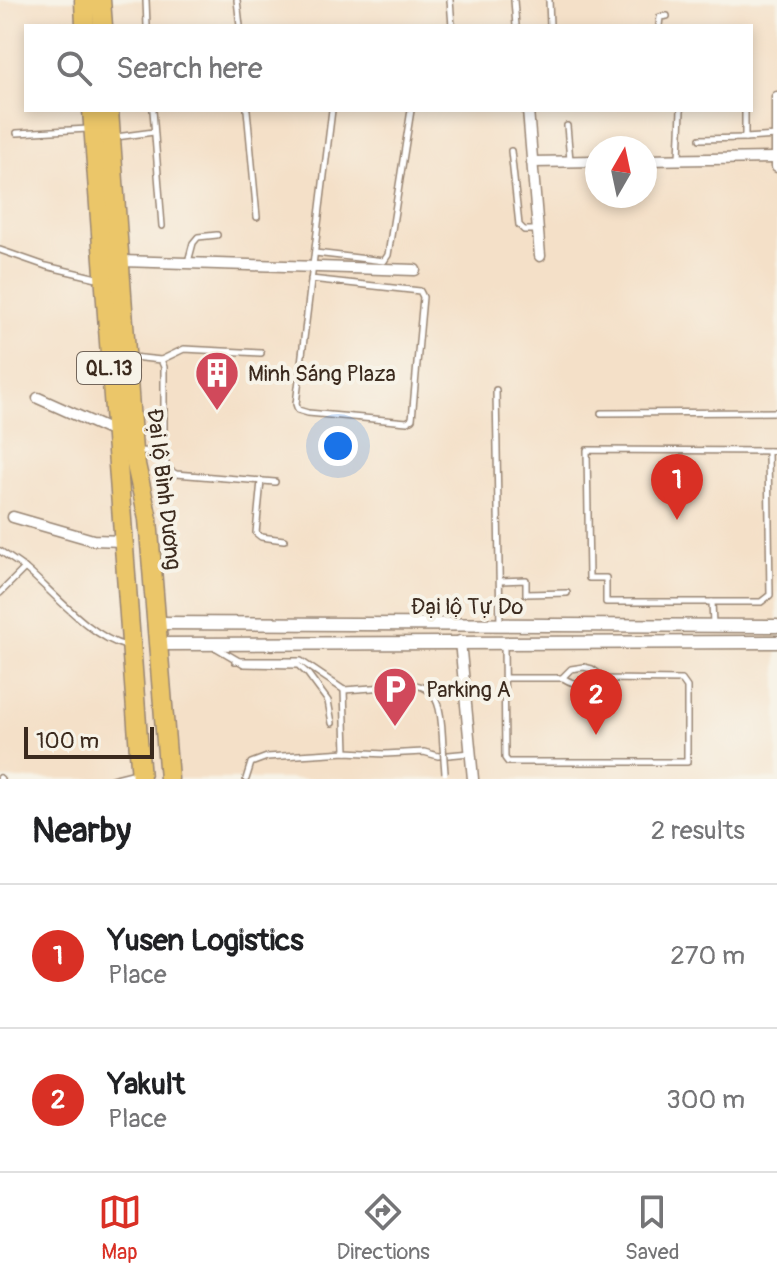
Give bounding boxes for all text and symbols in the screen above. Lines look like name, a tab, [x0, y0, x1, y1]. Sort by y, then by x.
search box	[24, 24, 753, 112]
icon: search	[52, 46, 96, 90]
text: Search here	[116, 50, 263, 87]
north arrow	[585, 136, 657, 208]
building icon: Minh Sáng Plaza	[193, 349, 241, 412]
road number: QL.13	[77, 352, 141, 384]
place label: Minh Sáng Plaza	[248, 360, 396, 388]
street label: Đại lộ Bình Dương	[140, 407, 188, 571]
your location	[318, 426, 358, 466]
pin: 1	[651, 454, 703, 520]
street label: Đại lộ Tự Do	[411, 593, 524, 621]
parking icon: Parking A	[371, 665, 419, 728]
pin: 2	[570, 669, 622, 735]
place label: Parking A	[426, 676, 511, 704]
scale bar	[24, 723, 154, 759]
text: 100 m	[36, 727, 99, 755]
text: Nearby	[32, 810, 131, 853]
text: 2 results	[651, 815, 745, 847]
text: Yusen Logistics	[108, 922, 304, 959]
text: 1	[53, 940, 63, 972]
text: 270 m	[670, 940, 745, 972]
text: Place	[108, 959, 167, 991]
text: Yakult	[108, 1066, 185, 1103]
text: 2	[51, 1084, 65, 1116]
text: 300 m	[666, 1084, 745, 1116]
text: Place	[108, 1103, 167, 1135]
tab: Map	[98, 1190, 142, 1266]
tab: Directions	[337, 1190, 430, 1266]
tab: Saved	[625, 1190, 679, 1266]

